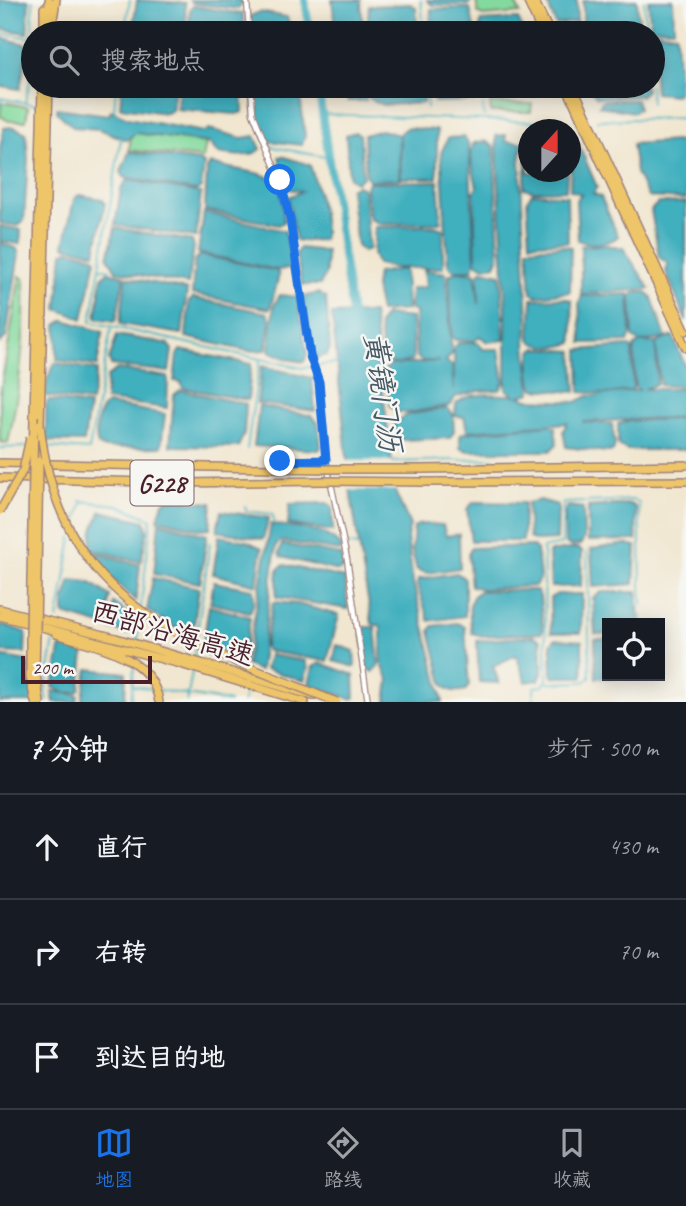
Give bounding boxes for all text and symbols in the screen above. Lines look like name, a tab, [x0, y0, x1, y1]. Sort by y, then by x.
search box	[21, 21, 665, 98]
icon: search	[45, 41, 83, 79]
text: 搜索地点	[101, 44, 205, 77]
north arrow	[518, 119, 581, 182]
route start	[264, 164, 295, 195]
water label: 黄镜门沥	[356, 330, 411, 458]
route end	[264, 445, 295, 476]
road number: G228	[130, 461, 194, 505]
street label: 西部沿海高速	[87, 593, 259, 673]
map controls	[602, 618, 665, 681]
button: locate	[602, 618, 665, 681]
scale bar	[21, 653, 152, 685]
text: 200 m	[32, 656, 73, 680]
text: 7 分钟	[28, 730, 109, 768]
text: 步行 · 500 m	[547, 734, 658, 763]
icon: ahead	[28, 828, 66, 866]
text: 直行	[95, 831, 147, 864]
text: 430 m	[609, 832, 658, 861]
icon: right	[28, 933, 66, 971]
text: 右转	[95, 936, 147, 969]
text: 70 m	[619, 937, 658, 966]
icon: arrive	[28, 1038, 66, 1076]
text: 到达目的地	[95, 1041, 225, 1074]
tab: 地图	[95, 1124, 133, 1192]
tab: 路线	[324, 1124, 362, 1192]
tab: 收藏	[553, 1124, 591, 1192]

